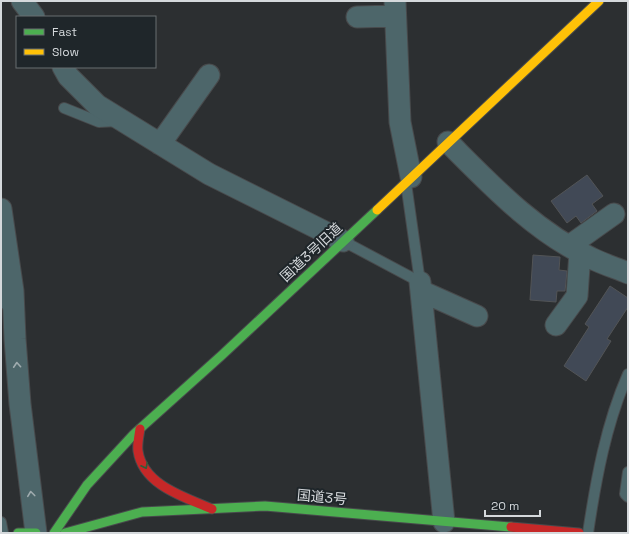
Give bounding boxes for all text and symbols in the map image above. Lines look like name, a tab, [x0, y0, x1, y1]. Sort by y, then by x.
legend	[16, 16, 156, 68]
text: Fast	[52, 24, 77, 40]
text: Slow	[52, 44, 79, 60]
street label: 国道3号旧道	[276, 219, 346, 285]
one-way arrow	[12, 362, 21, 368]
one-way arrow	[140, 462, 148, 470]
street label: 国道3号	[296, 486, 348, 508]
one-way arrow	[27, 491, 36, 497]
scale bar	[485, 492, 540, 518]
text: 20 m	[491, 498, 519, 514]

